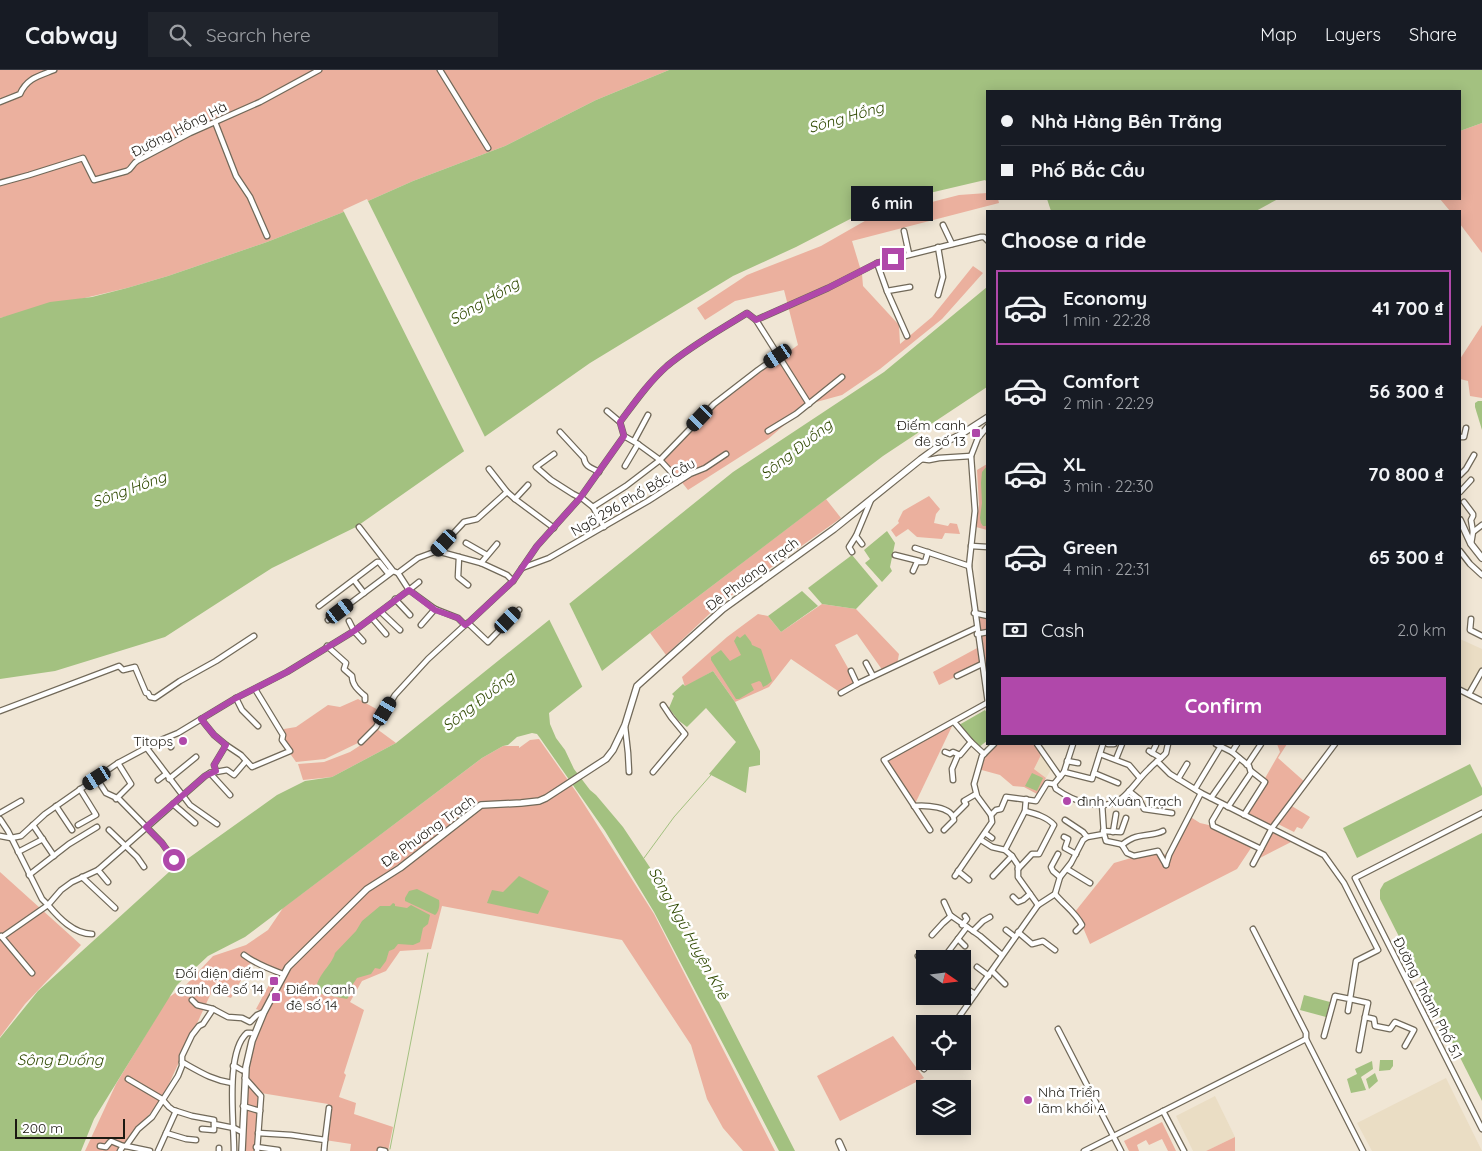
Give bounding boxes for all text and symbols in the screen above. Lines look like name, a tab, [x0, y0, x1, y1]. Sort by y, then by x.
search box	[148, 12, 498, 57]
text: Cabway	[25, 20, 118, 50]
icon: search	[166, 21, 194, 49]
text: Search here	[206, 23, 311, 47]
text: Map	[1260, 23, 1297, 46]
text: Layers	[1325, 23, 1381, 46]
text: Share	[1409, 23, 1457, 46]
street label: Đường Hồng Hà	[128, 97, 230, 161]
water label: Sông Hồng	[806, 97, 887, 137]
text: Nhà Hàng Bên Trăng	[1031, 109, 1222, 133]
text: Phố Bắc Cầu	[1031, 158, 1145, 182]
callout: 6 min	[852, 186, 934, 222]
text: 6 min	[871, 193, 913, 213]
text: Choose a ride	[1001, 226, 1146, 254]
route end	[882, 248, 904, 270]
water label: Sông Hồng	[446, 273, 524, 329]
icon: car	[1003, 285, 1048, 330]
text: Economy	[1063, 286, 1147, 310]
text: 41 700 ₫	[1372, 296, 1444, 320]
text: 1 min · 22:28	[1063, 310, 1151, 330]
car	[761, 341, 794, 371]
icon: car	[1003, 368, 1048, 413]
text: Comfort	[1063, 369, 1140, 393]
text: 56 300 ₫	[1369, 379, 1444, 403]
text: 2 min · 22:29	[1063, 393, 1154, 413]
car	[684, 402, 715, 434]
water label: Sông Đuống	[756, 414, 837, 483]
place label: Điếm canh đê số 13	[897, 416, 966, 450]
marker: Điếm canh đê số 13	[970, 427, 982, 439]
icon: car	[1003, 451, 1048, 496]
text: XL	[1063, 452, 1086, 476]
street label: Ngõ 296 Phố Bắc Cầu	[568, 454, 698, 540]
text: 70 800 ₫	[1368, 462, 1444, 486]
water label: Sông Hồng	[89, 466, 170, 511]
text: 3 min · 22:30	[1063, 476, 1154, 496]
car	[428, 527, 459, 559]
street label: Đê Phương Trạch	[702, 533, 802, 615]
icon: car	[1003, 534, 1048, 579]
text: Green	[1063, 535, 1118, 559]
text: 65 300 ₫	[1369, 545, 1444, 569]
text: 4 min · 22:31	[1063, 559, 1150, 579]
car	[323, 596, 356, 626]
car	[492, 604, 523, 636]
icon: cash	[1001, 616, 1029, 644]
text: Cash	[1041, 618, 1085, 642]
text: 2.0 km	[1397, 620, 1446, 640]
water label: Sông Đuống	[438, 666, 519, 735]
button: Confirm	[1001, 677, 1446, 735]
car	[370, 694, 399, 728]
place label: Titops	[133, 732, 173, 750]
marker: Titops	[177, 735, 189, 747]
car	[80, 764, 113, 792]
street label: Đê Phương Trạch	[378, 791, 478, 871]
place label: đình Xuân Trạch	[1077, 792, 1182, 810]
marker: đình Xuân Trạch	[1061, 795, 1073, 807]
route start	[163, 849, 185, 871]
water label: Sông Ngũ Huyện Khê	[645, 863, 734, 1003]
street label: Đường Thành Phố 5.1	[1389, 934, 1467, 1062]
north arrow	[916, 950, 971, 1005]
map controls	[916, 950, 971, 1135]
place label: Đối diện điếm canh đê số 14	[175, 964, 264, 998]
marker: Đối diện điếm canh đê số 14	[268, 975, 280, 987]
place label: Điếm canh đê số 14	[286, 980, 355, 1014]
marker: Điếm canh đê số 14	[270, 991, 282, 1003]
button: locate	[916, 1015, 971, 1070]
water label: Sông Đuống	[17, 1050, 105, 1069]
button: layers	[916, 1080, 971, 1135]
place label: Nhà Triển lãm khối A	[1038, 1083, 1106, 1117]
marker: Nhà Triển lãm khối A	[1022, 1094, 1034, 1106]
scale bar	[15, 1116, 125, 1139]
text: 200 m	[22, 1119, 63, 1137]

